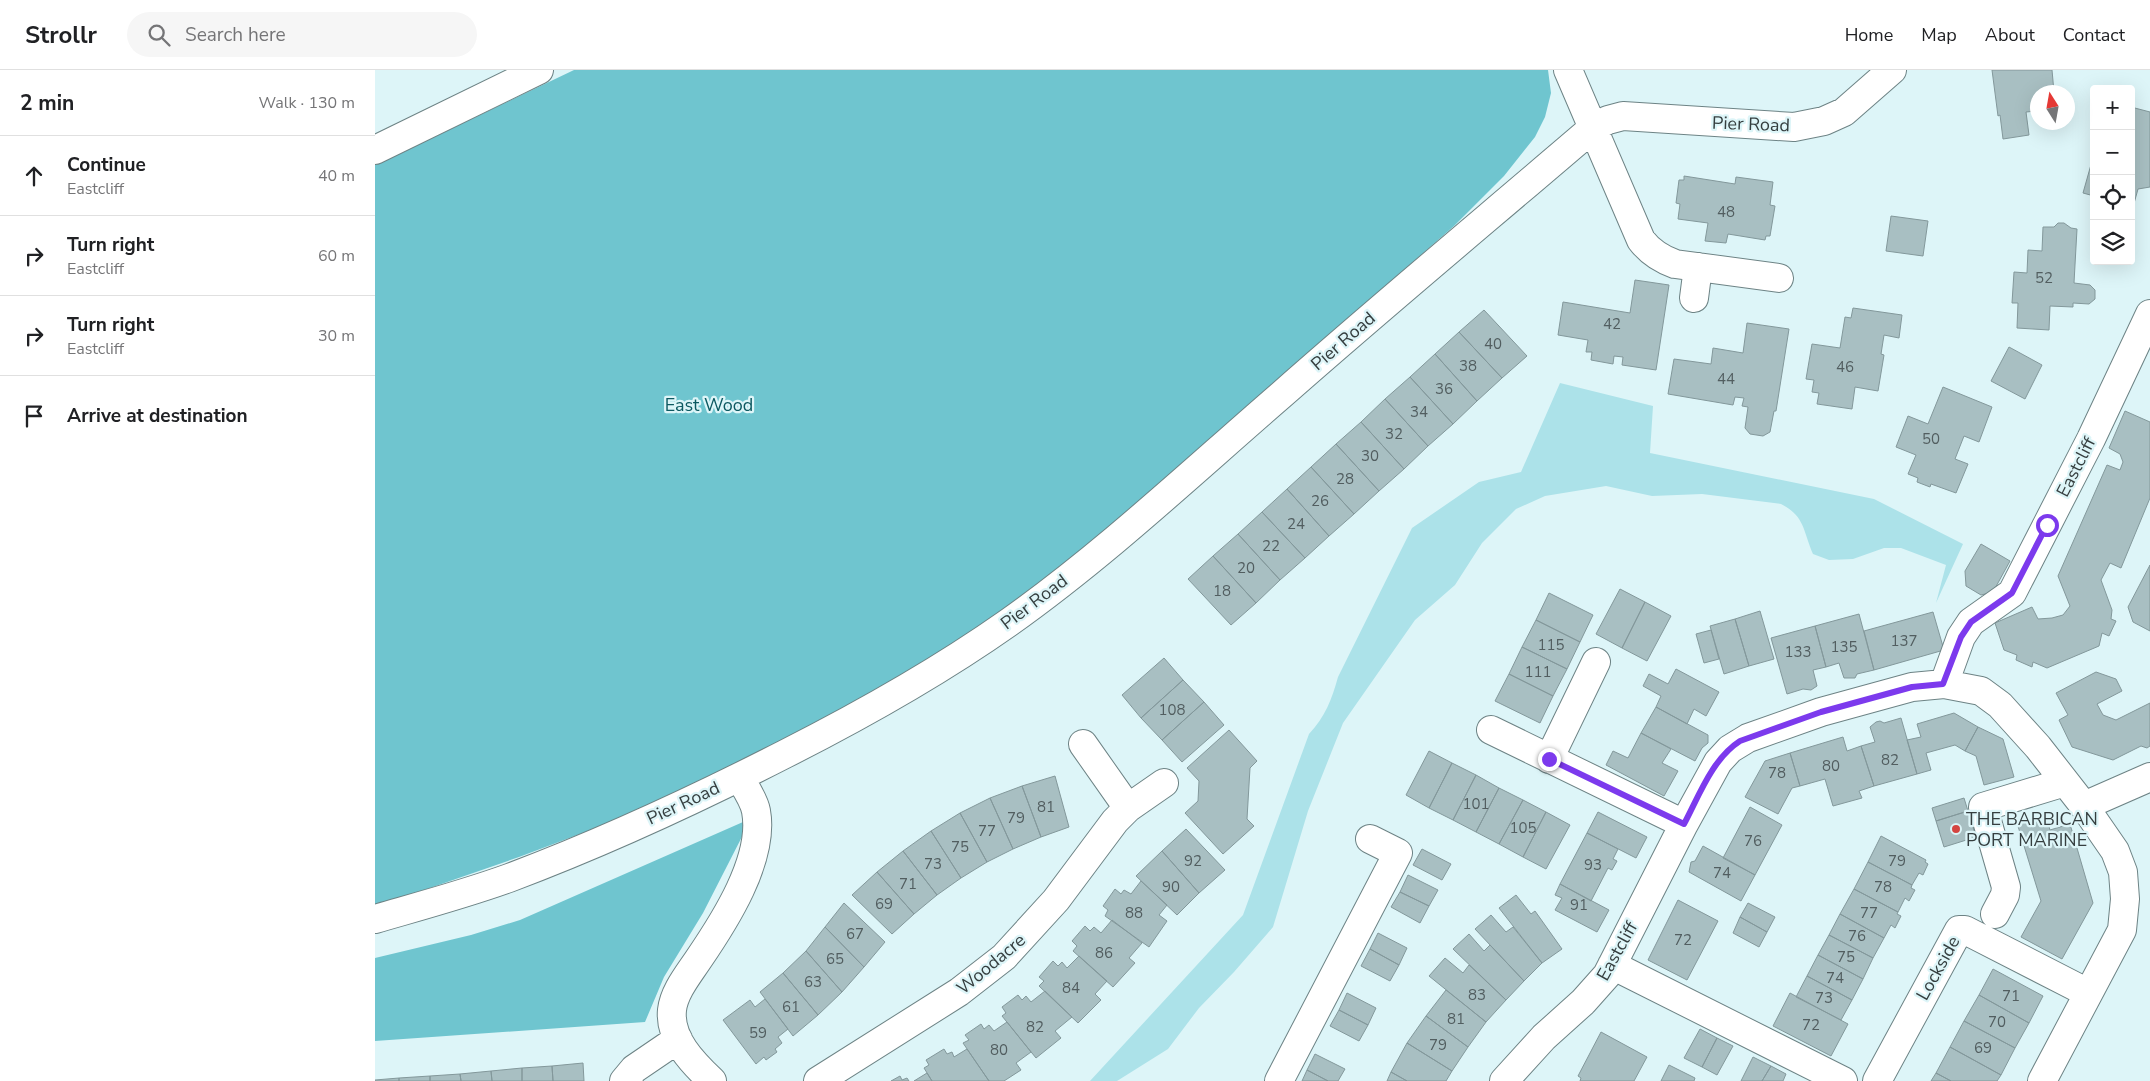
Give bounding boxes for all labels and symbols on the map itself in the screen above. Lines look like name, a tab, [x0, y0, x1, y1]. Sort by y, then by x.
north arrow	[2030, 85, 2075, 130]
street label: Pier Road	[1712, 111, 1790, 137]
house number: 48	[1717, 202, 1735, 222]
house number: 52	[2035, 268, 2053, 288]
street label: Pier Road	[1306, 306, 1380, 376]
house number: 42	[1603, 314, 1621, 334]
house number: 40	[1484, 334, 1502, 354]
house number: 38	[1459, 356, 1477, 376]
house number: 46	[1836, 357, 1854, 377]
house number: 44	[1717, 369, 1735, 389]
house number: 36	[1435, 379, 1453, 399]
park label: East Wood	[665, 393, 753, 417]
house number: 34	[1410, 402, 1428, 422]
house number: 32	[1385, 424, 1403, 444]
house number: 50	[1922, 429, 1940, 449]
street label: Eastcliff	[2051, 432, 2102, 501]
house number: 30	[1361, 446, 1379, 466]
house number: 28	[1336, 469, 1354, 489]
house number: 26	[1311, 491, 1329, 511]
house number: 24	[1287, 514, 1305, 534]
route start	[2036, 514, 2059, 537]
house number: 22	[1262, 536, 1280, 556]
house number: 20	[1237, 558, 1255, 578]
street label: Pier Road	[996, 569, 1072, 635]
house number: 18	[1213, 581, 1231, 601]
house number: 137	[1890, 631, 1918, 651]
house number: 115	[1537, 635, 1565, 655]
house number: 135	[1830, 637, 1858, 657]
house number: 133	[1784, 642, 1812, 662]
house number: 111	[1524, 662, 1552, 682]
house number: 108	[1158, 700, 1186, 720]
route end	[1538, 748, 1561, 771]
house number: 82	[1881, 750, 1899, 770]
house number: 80	[1822, 756, 1840, 776]
house number: 78	[1768, 763, 1786, 783]
street label: Pier Road	[643, 776, 723, 830]
house number: 101	[1462, 794, 1490, 814]
house number: 81	[1037, 797, 1055, 817]
place label: THE BARBICAN PORT MARINE	[1966, 807, 2098, 852]
house number: 79	[1007, 808, 1025, 828]
house number: 105	[1509, 818, 1537, 838]
house number: 77	[978, 821, 996, 841]
marker: THE BARBICAN PORT MARINE	[1950, 823, 1962, 835]
house number: 76	[1744, 831, 1762, 851]
house number: 75	[951, 837, 969, 857]
house number: 92	[1184, 851, 1202, 871]
house number: 79	[1888, 851, 1906, 871]
house number: 73	[924, 854, 942, 874]
house number: 93	[1584, 855, 1602, 875]
house number: 74	[1713, 863, 1731, 883]
house number: 71	[899, 874, 917, 894]
house number: 90	[1162, 877, 1180, 897]
house number: 78	[1874, 877, 1892, 897]
house number: 69	[875, 894, 893, 914]
house number: 91	[1570, 895, 1588, 915]
house number: 88	[1125, 903, 1143, 923]
house number: 77	[1860, 903, 1878, 923]
street label: Eastcliff	[1591, 916, 1644, 985]
house number: 67	[846, 924, 864, 944]
house number: 76	[1848, 926, 1866, 946]
street label: Woodacre	[951, 928, 1031, 1000]
house number: 72	[1674, 930, 1692, 950]
street label: Lockside	[1911, 932, 1965, 1004]
house number: 86	[1095, 943, 1113, 963]
house number: 75	[1837, 947, 1855, 967]
house number: 65	[826, 949, 844, 969]
house number: 74	[1826, 968, 1844, 988]
house number: 63	[804, 972, 822, 992]
house number: 84	[1062, 978, 1080, 998]
house number: 83	[1468, 985, 1486, 1005]
house number: 71	[2002, 986, 2020, 1006]
house number: 73	[1815, 988, 1833, 1008]
house number: 61	[782, 997, 800, 1017]
house number: 81	[1447, 1009, 1465, 1029]
house number: 70	[1988, 1012, 2006, 1032]
house number: 72	[1802, 1015, 1820, 1035]
house number: 82	[1026, 1017, 1044, 1037]
house number: 59	[749, 1023, 767, 1043]
house number: 79	[1429, 1035, 1447, 1055]
house number: 69	[1974, 1038, 1992, 1058]
house number: 80	[990, 1040, 1008, 1060]

